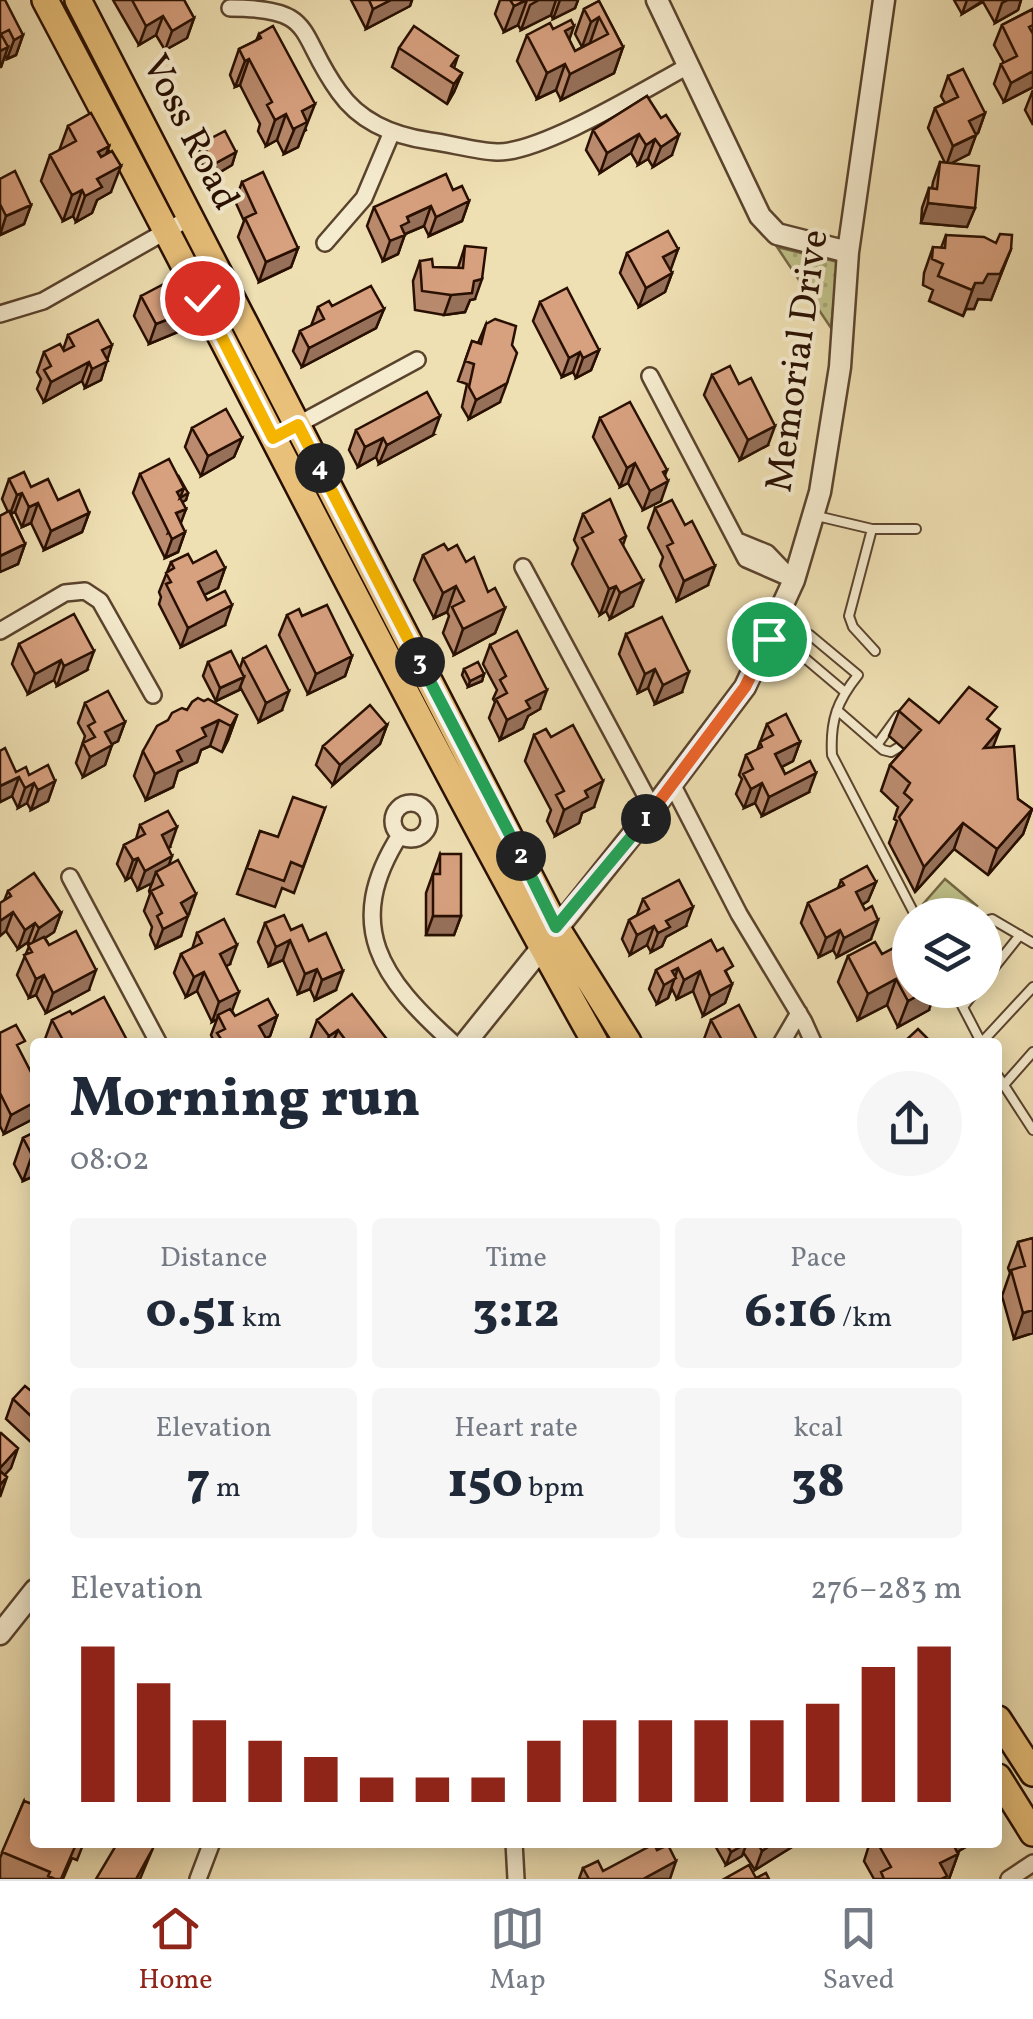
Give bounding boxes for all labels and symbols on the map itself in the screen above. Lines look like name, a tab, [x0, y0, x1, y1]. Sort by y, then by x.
street label: Voss Road	[127, 46, 251, 220]
street label: Memorial Drive	[754, 226, 844, 496]
pin	[160, 256, 245, 341]
pin: 4	[295, 443, 345, 493]
pin	[727, 597, 812, 682]
pin: 3	[395, 637, 445, 687]
pin: 1	[621, 794, 671, 844]
pin: 2	[496, 831, 546, 881]

